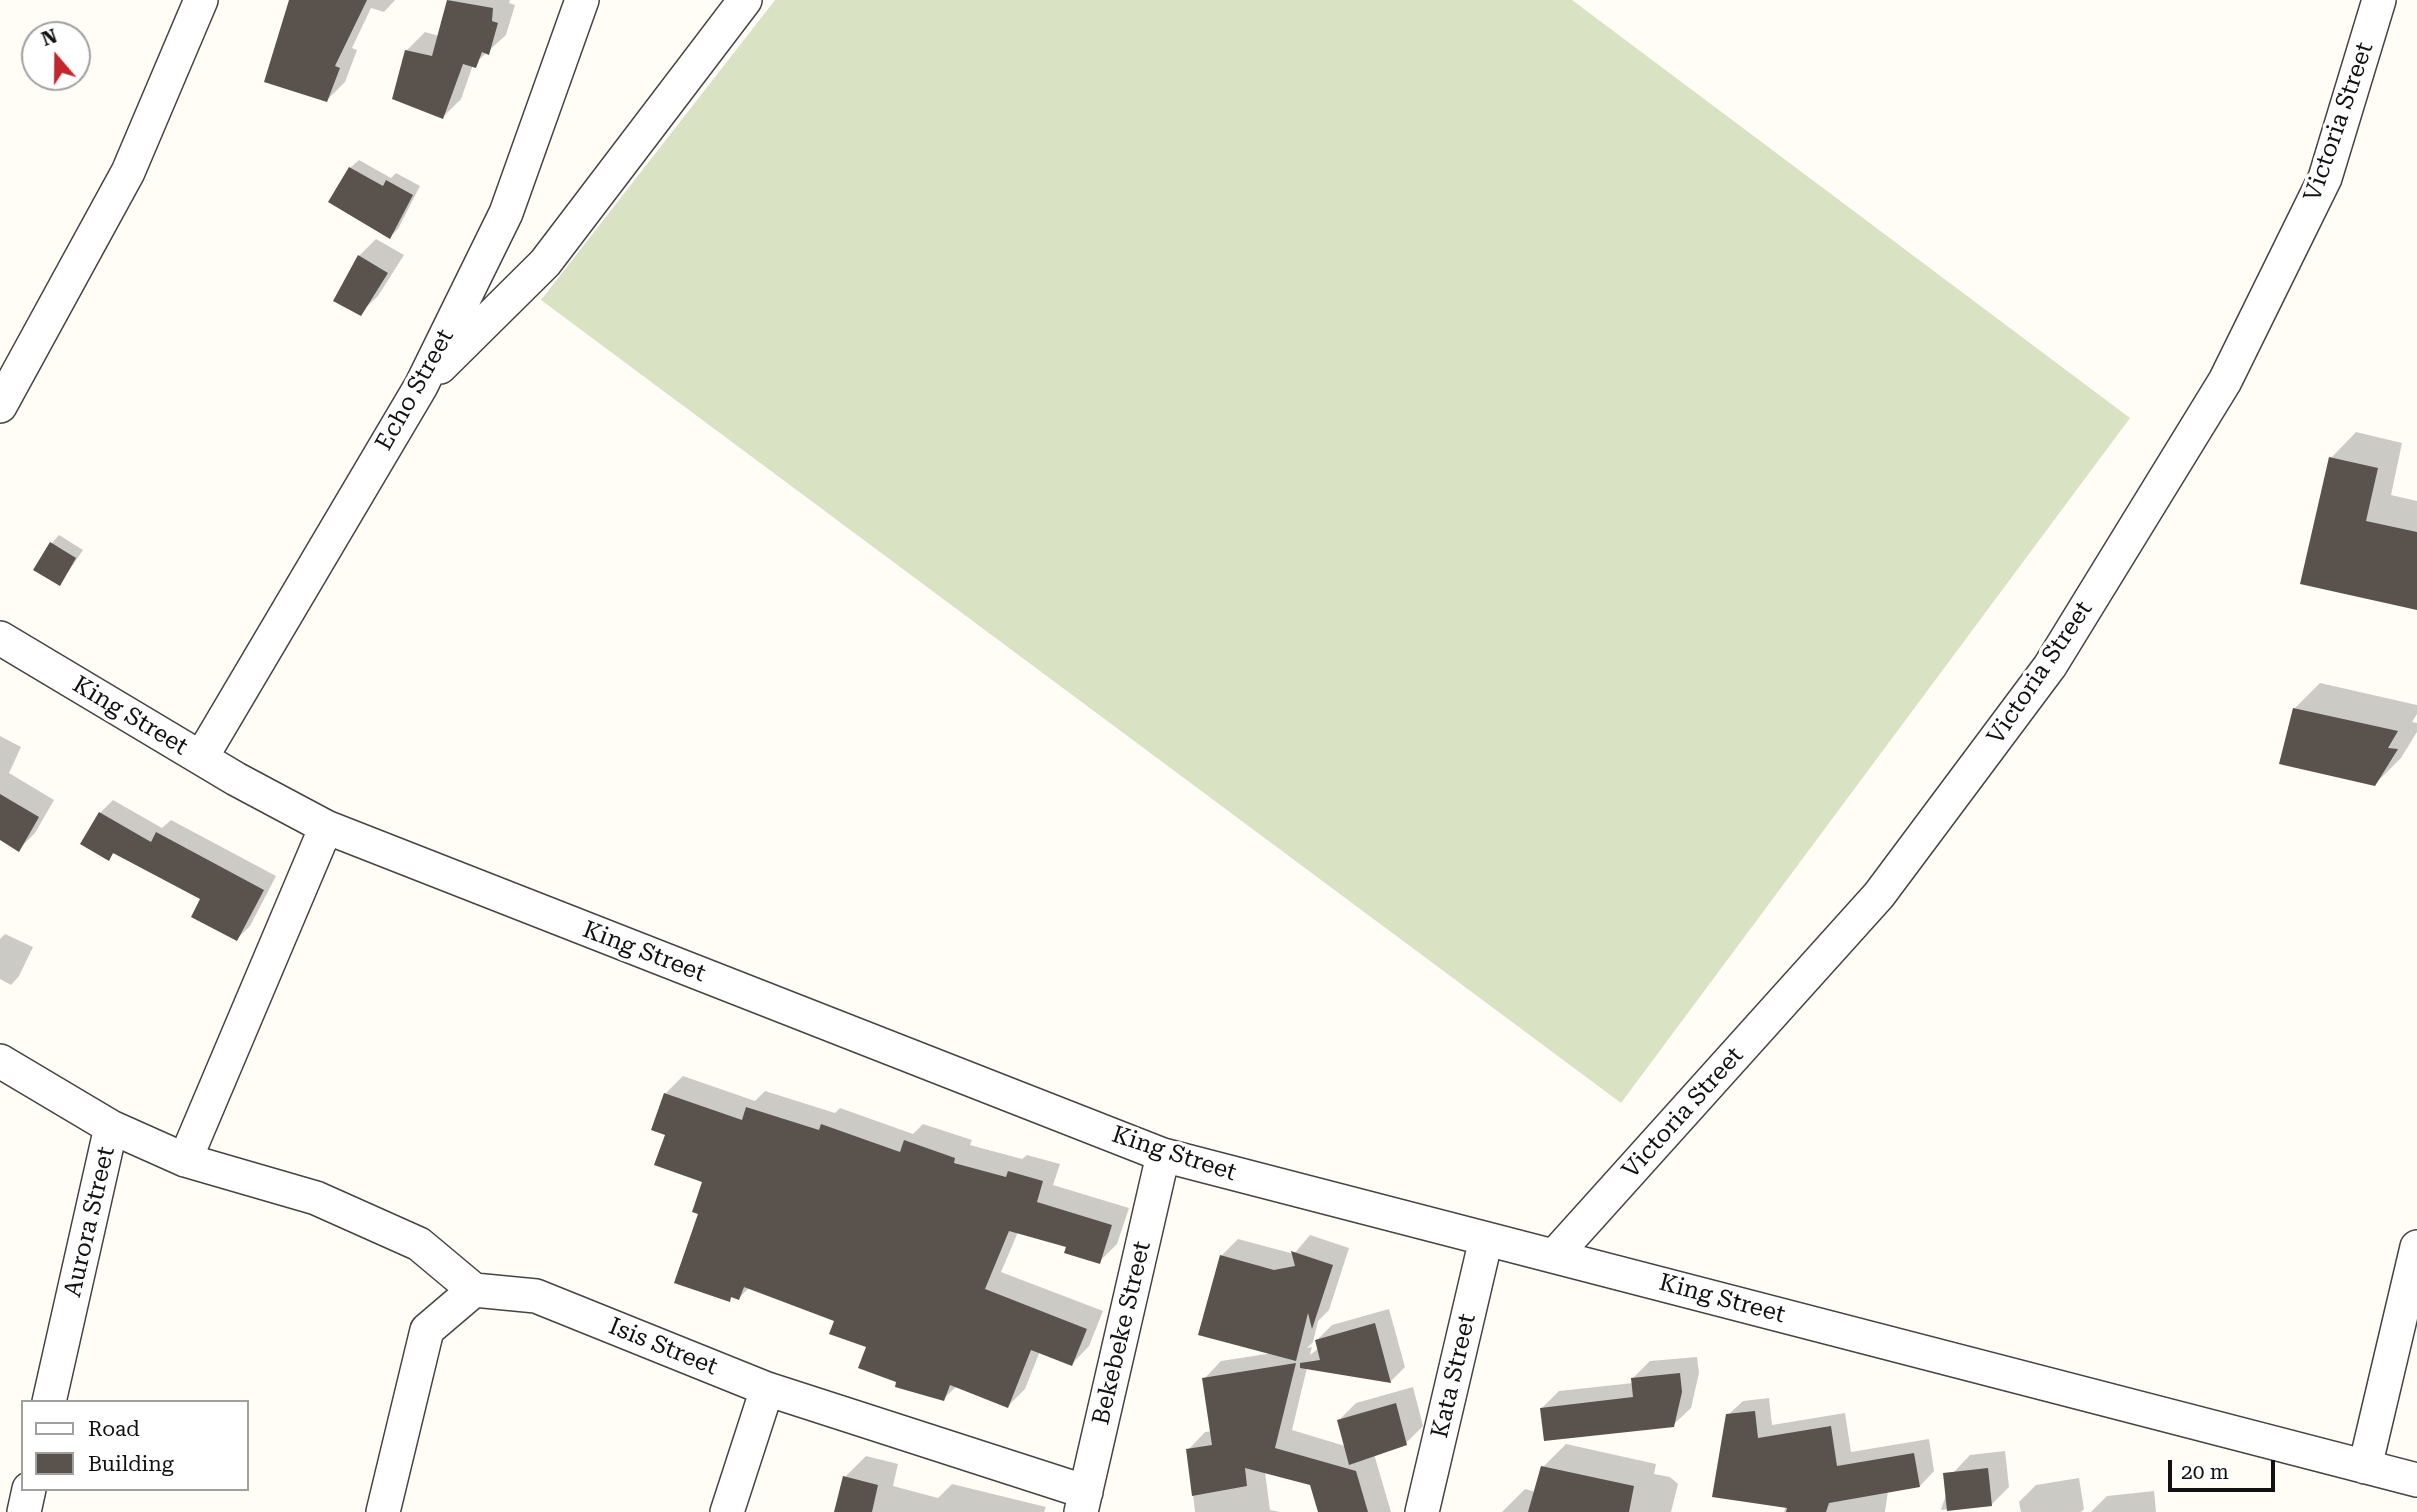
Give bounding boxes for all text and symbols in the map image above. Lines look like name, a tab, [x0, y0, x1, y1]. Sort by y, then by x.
north arrow	[21, 21, 91, 91]
text: N	[39, 24, 60, 51]
street label: Victoria Street	[2298, 38, 2380, 206]
street label: Echo Street	[370, 324, 460, 456]
street label: Victoria Street	[1981, 596, 2099, 750]
street label: King Street	[67, 670, 193, 762]
street label: King Street	[579, 915, 709, 989]
street label: Victoria Street	[1617, 1041, 1749, 1185]
street label: King Street	[1108, 1120, 1240, 1188]
street label: Aurora Street	[59, 1144, 121, 1300]
street label: Bekebeke Street	[1087, 1238, 1157, 1428]
street label: King Street	[1656, 1268, 1788, 1330]
street label: Kata Street	[1426, 1311, 1482, 1441]
street label: Isis Street	[605, 1312, 721, 1382]
legend	[21, 1400, 248, 1491]
text: Road	[88, 1417, 140, 1441]
scale bar	[2172, 1446, 2279, 1490]
text: Building	[88, 1452, 174, 1476]
text: 20 m	[2181, 1460, 2229, 1484]

